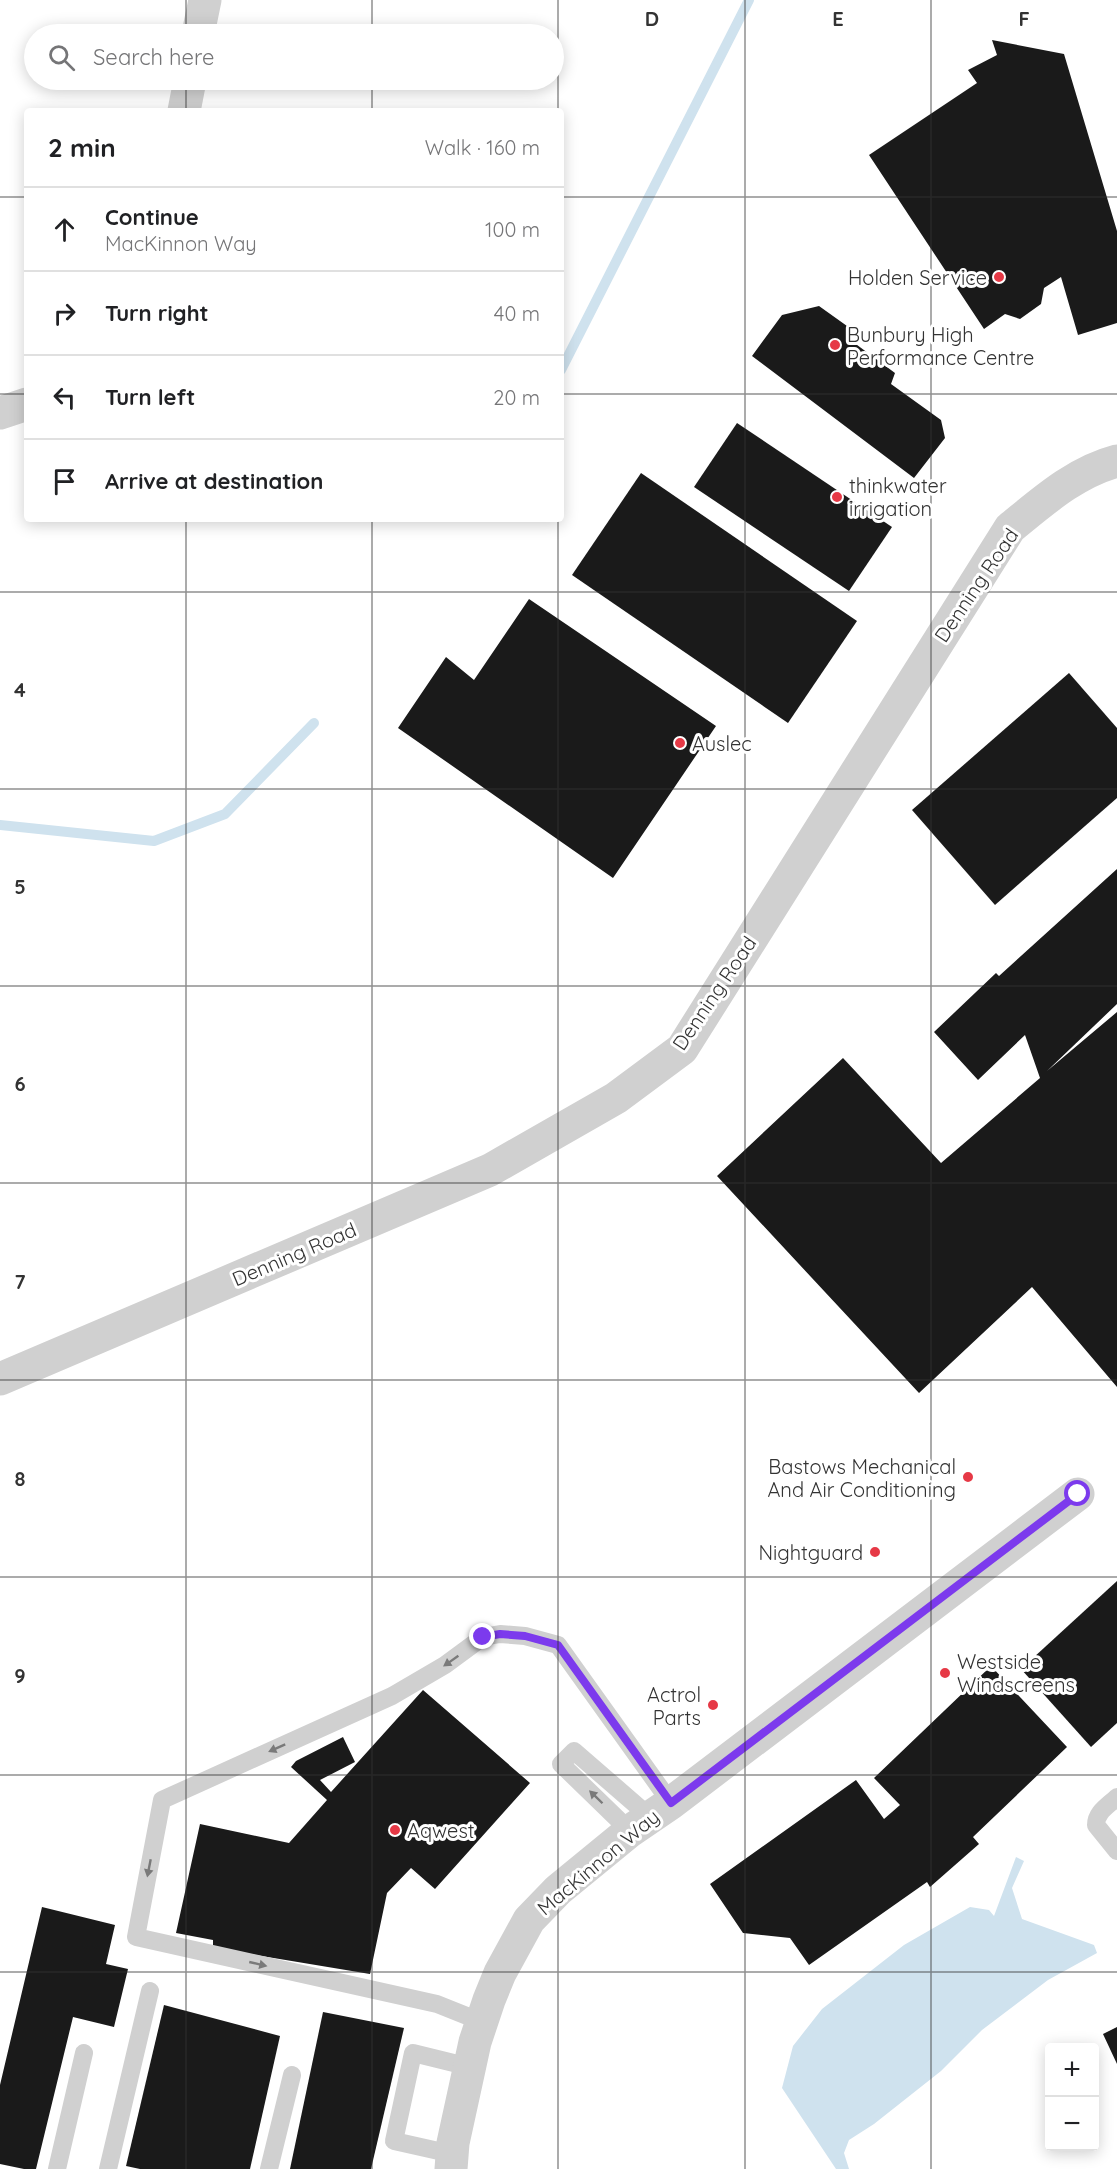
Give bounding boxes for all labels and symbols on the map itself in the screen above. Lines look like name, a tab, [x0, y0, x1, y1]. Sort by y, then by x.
text: D	[645, 6, 659, 31]
text: E	[832, 6, 844, 31]
text: F	[1018, 6, 1030, 31]
place label: Holden Service	[848, 265, 987, 290]
marker: Holden Service	[992, 270, 1006, 284]
place label: Bunbury High Performance Centre	[847, 322, 1034, 370]
marker: Bunbury High Performance Centre	[828, 338, 842, 352]
place label: thinkwater irrigation	[849, 473, 947, 521]
marker: thinkwater irrigation	[830, 490, 844, 504]
street label: Denning Road	[929, 523, 1023, 647]
text: 4	[14, 677, 26, 702]
place label: Auslec	[692, 731, 752, 756]
marker: Auslec	[673, 736, 687, 750]
text: 5	[14, 874, 26, 899]
street label: Denning Road	[667, 931, 761, 1055]
text: 6	[14, 1071, 26, 1096]
street label: Denning Road	[228, 1217, 360, 1291]
text: 7	[15, 1269, 26, 1294]
place label: Bastows Mechanical And Air Conditioning	[767, 1454, 956, 1502]
text: 8	[15, 1466, 26, 1491]
marker: Bastows Mechanical And Air Conditioning	[961, 1470, 975, 1484]
route start	[1064, 1480, 1090, 1506]
place label: Nightguard	[758, 1540, 863, 1565]
marker: Nightguard	[868, 1545, 882, 1559]
route end	[469, 1623, 495, 1649]
place label: Westside Windscreens	[957, 1649, 1075, 1697]
one-way arrow	[443, 1655, 459, 1667]
text: 9	[14, 1663, 26, 1688]
marker: Westside Windscreens	[938, 1666, 952, 1680]
place label: Actrol Parts	[647, 1682, 701, 1730]
marker: Actrol Parts	[706, 1698, 720, 1712]
one-way arrow	[267, 1743, 285, 1753]
one-way arrow	[589, 1791, 603, 1805]
street label: MacKinnon Way	[532, 1804, 664, 1920]
place label: Aqwest	[407, 1818, 475, 1843]
marker: Aqwest	[388, 1823, 402, 1837]
one-way arrow	[144, 1859, 153, 1878]
one-way arrow	[248, 1960, 267, 1969]

